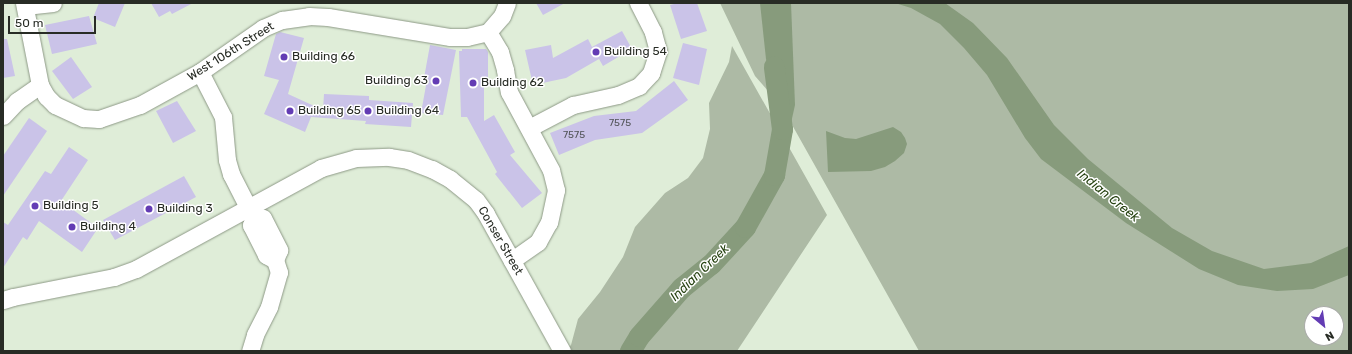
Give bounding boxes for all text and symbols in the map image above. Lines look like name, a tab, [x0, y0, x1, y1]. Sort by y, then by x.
scale bar	[10, 8, 98, 34]
text: 50 m	[15, 16, 43, 30]
street label: West 106th Street	[185, 20, 277, 84]
place label: Building 54	[604, 45, 667, 59]
marker: Building 54	[591, 47, 601, 57]
place label: Building 66	[292, 50, 355, 64]
marker: Building 66	[279, 52, 289, 62]
place label: Building 63	[365, 74, 428, 88]
marker: Building 63	[431, 76, 441, 86]
place label: Building 62	[481, 76, 544, 90]
marker: Building 62	[468, 78, 478, 88]
place label: Building 65	[298, 104, 361, 118]
place label: Building 64	[376, 104, 439, 118]
marker: Building 65	[285, 106, 295, 116]
marker: Building 64	[363, 106, 373, 116]
house number: 7575	[609, 118, 631, 130]
house number: 7575	[563, 130, 585, 142]
water label: Indian Creek	[1074, 166, 1142, 226]
place label: Building 5	[43, 199, 99, 213]
marker: Building 5	[30, 201, 40, 211]
place label: Building 3	[157, 202, 213, 216]
marker: Building 3	[144, 204, 154, 214]
street label: Conser Street	[474, 204, 526, 278]
place label: Building 4	[80, 220, 136, 234]
marker: Building 4	[67, 222, 77, 232]
water label: Indian Creek	[667, 241, 733, 305]
north arrow	[1304, 306, 1344, 346]
text: N	[1323, 328, 1336, 344]

